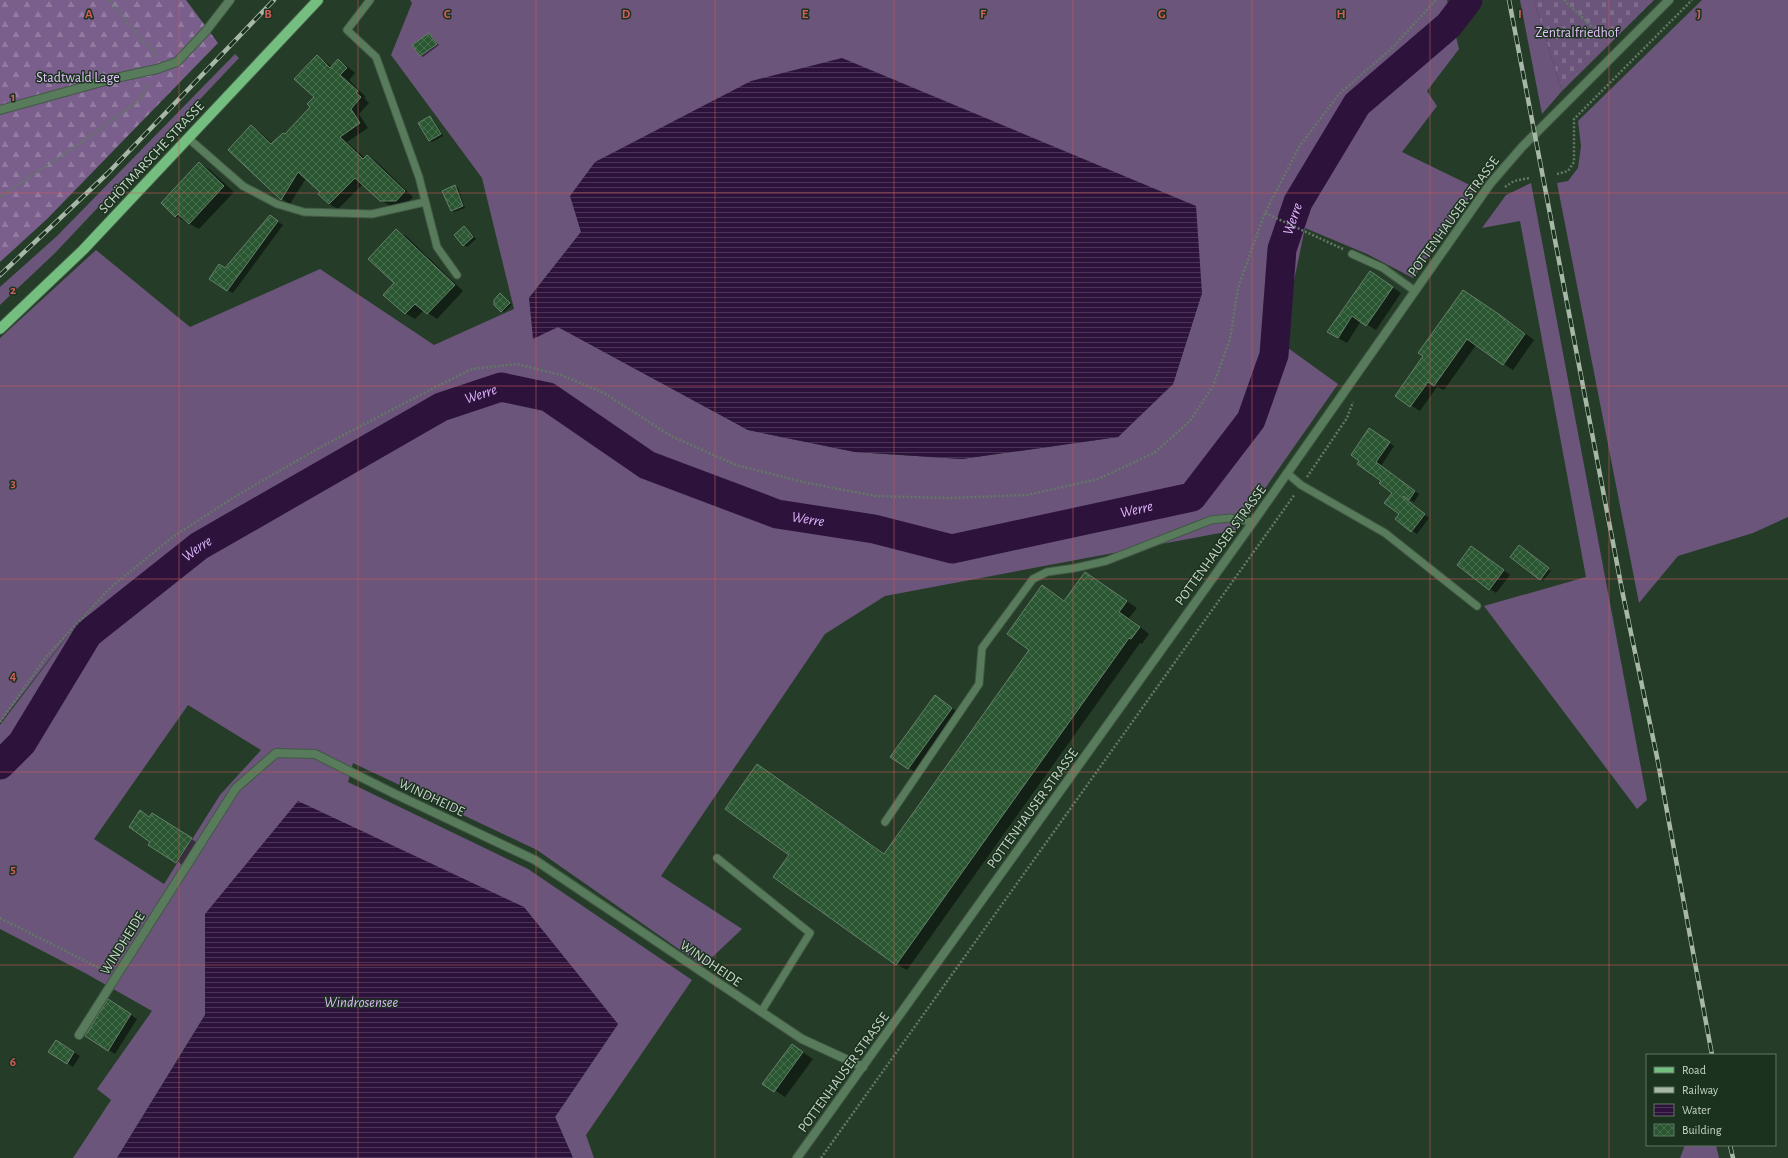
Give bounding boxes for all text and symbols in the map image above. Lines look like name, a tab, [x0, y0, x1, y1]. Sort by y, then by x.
text: A	[85, 8, 93, 21]
text: B	[264, 8, 272, 21]
text: C	[444, 8, 451, 21]
text: D	[622, 8, 631, 21]
text: E	[802, 8, 809, 21]
text: F	[980, 8, 987, 21]
text: G	[1158, 8, 1166, 21]
text: H	[1336, 8, 1346, 21]
text: I	[1518, 8, 1522, 21]
text: J	[1697, 8, 1701, 21]
park label: Zentralfriedhof	[1535, 26, 1619, 40]
park label: Stadtwald Lage	[36, 71, 120, 85]
text: 1	[11, 91, 15, 104]
street label: SCHÖTMARSCHE STRASSE	[94, 97, 207, 216]
street label: POTTENHAUSER STRASSE	[1406, 154, 1502, 279]
water label: Werre	[1280, 201, 1305, 237]
text: 2	[10, 284, 16, 297]
water label: Werre	[463, 382, 499, 407]
text: 3	[10, 477, 16, 490]
street label: POTTENHAUSER STRASSE	[1173, 483, 1269, 608]
water label: Werre	[1119, 499, 1155, 520]
water label: Werre	[790, 509, 826, 529]
water label: Werre	[179, 533, 215, 565]
text: 4	[10, 670, 17, 683]
street label: POTTENHAUSER STRASSE	[985, 746, 1081, 871]
street label: WINDHEIDE	[397, 777, 467, 819]
text: 5	[10, 863, 16, 876]
street label: WINDHEIDE	[98, 910, 148, 977]
street label: WINDHEIDE	[677, 938, 744, 990]
water label: Windrosensee	[324, 995, 398, 1010]
street label: POTTENHAUSER STRASSE	[796, 1010, 892, 1135]
legend	[1646, 1054, 1776, 1146]
text: 6	[10, 1056, 16, 1069]
text: Road	[1682, 1064, 1706, 1076]
text: Railway	[1682, 1084, 1718, 1097]
text: Water	[1682, 1104, 1711, 1116]
text: Building	[1682, 1124, 1722, 1136]

